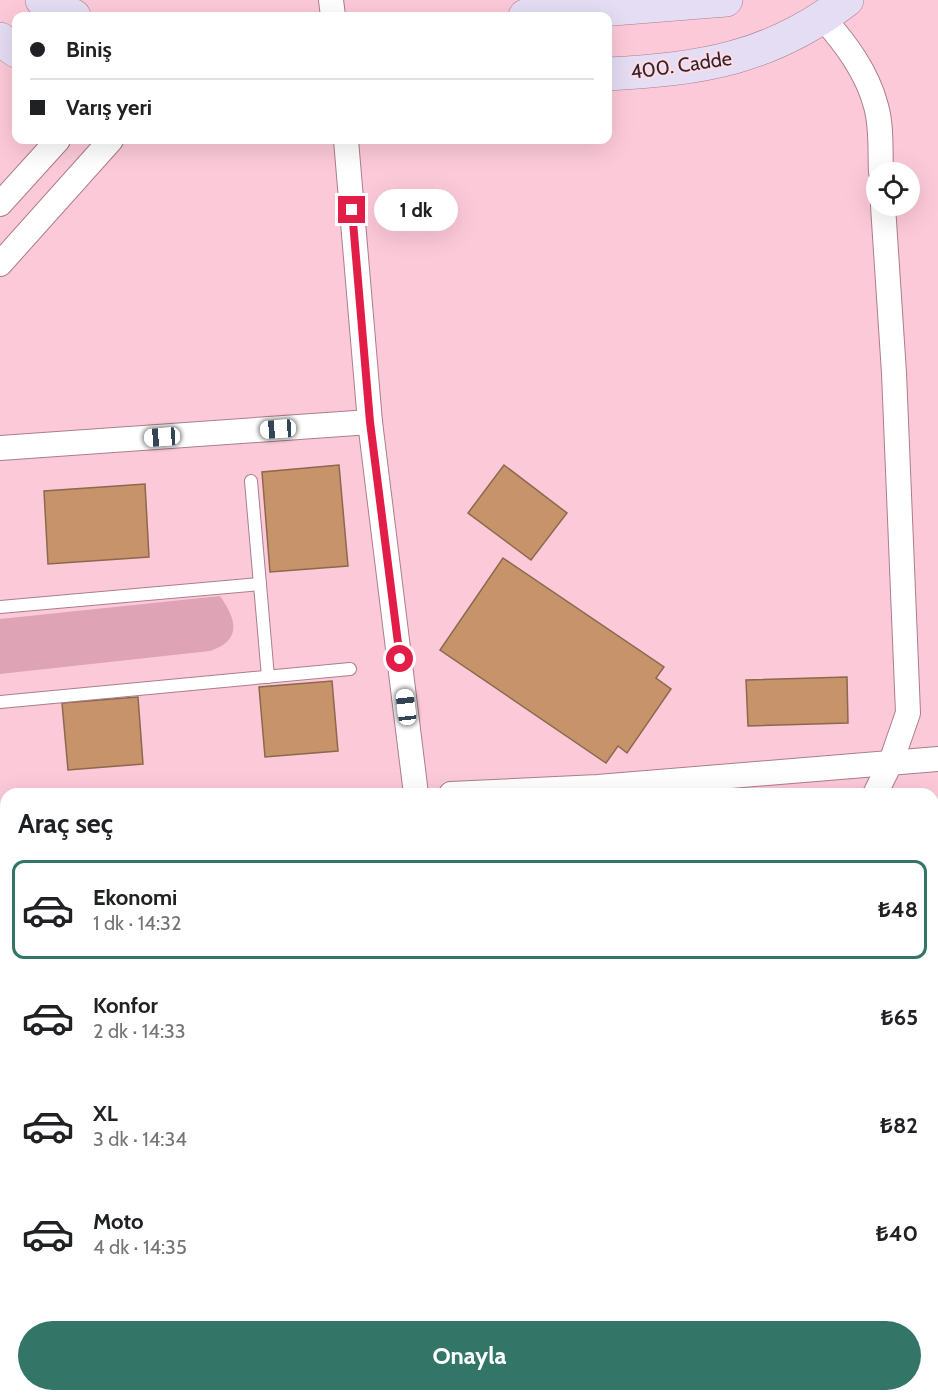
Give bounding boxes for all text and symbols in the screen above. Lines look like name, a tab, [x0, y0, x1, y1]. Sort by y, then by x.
text: Biniş	[66, 36, 112, 63]
street label: 400. Cadde	[629, 46, 733, 84]
text: Varış yeri	[66, 94, 152, 121]
map controls	[866, 162, 920, 216]
button: locate	[866, 162, 920, 216]
callout: 1 dk	[373, 189, 457, 231]
route end	[338, 196, 365, 223]
text: 1 dk	[400, 198, 433, 222]
car	[259, 419, 297, 439]
car	[143, 427, 181, 447]
route start	[386, 645, 413, 672]
car	[395, 688, 417, 726]
text: Araç seç	[18, 807, 113, 840]
icon: car	[21, 883, 75, 937]
text: Ekonomi	[93, 884, 177, 911]
text: ₺48	[878, 896, 918, 923]
text: 1 dk · 14:32	[93, 911, 181, 935]
icon: car	[21, 991, 75, 1045]
text: Konfor	[93, 992, 158, 1019]
text: ₺65	[881, 1004, 918, 1031]
text: 2 dk · 14:33	[93, 1019, 186, 1043]
icon: car	[21, 1099, 75, 1153]
text: XL	[93, 1100, 118, 1127]
text: ₺82	[880, 1112, 918, 1139]
text: 3 dk · 14:34	[93, 1127, 187, 1151]
icon: car	[21, 1207, 75, 1261]
text: Moto	[93, 1208, 144, 1235]
text: ₺40	[876, 1220, 918, 1247]
text: 4 dk · 14:35	[93, 1235, 187, 1259]
button: Onayla	[18, 1321, 921, 1390]

